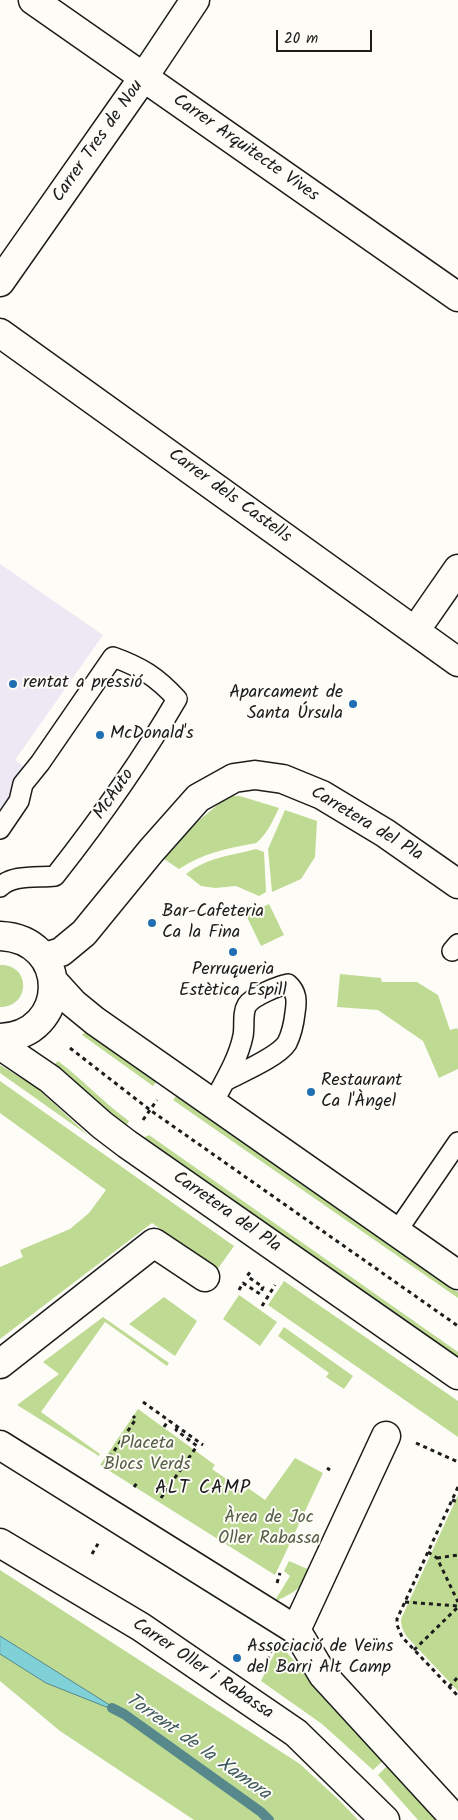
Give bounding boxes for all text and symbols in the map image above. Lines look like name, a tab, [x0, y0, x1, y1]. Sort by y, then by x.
scale bar	[278, 20, 374, 52]
text: 20 m	[284, 27, 318, 51]
street label: Carrer Tres de Nou	[49, 77, 149, 207]
street label: Carrer Arquitecte Vives	[168, 90, 322, 208]
street label: Carrer dels Castells	[163, 445, 295, 549]
place label: rentat a pressió	[23, 673, 142, 695]
marker: rentat a pressió	[7, 678, 19, 690]
place label: Aparcament de Santa Úrsula	[229, 683, 343, 726]
marker: Aparcament de Santa Úrsula	[347, 698, 359, 710]
place label: McDonald's	[110, 724, 194, 746]
marker: McDonald's	[94, 729, 106, 741]
street label: McAuto	[90, 765, 140, 825]
street label: Carretera del Pla	[306, 783, 426, 867]
place label: Bar-Cafeteria Ca la Fina	[162, 902, 264, 944]
marker: Bar-Cafeteria Ca la Fina	[146, 917, 158, 929]
marker: Perruqueria Estètica Espill	[227, 946, 239, 958]
place label: Perruqueria Estètica Espill	[179, 960, 287, 1002]
place label: Restaurant Ca l'Àngel	[321, 1071, 402, 1114]
marker: Restaurant Ca l'Àngel	[305, 1086, 317, 1098]
street label: Carretera del Pla	[168, 1168, 284, 1258]
park label: Placeta Blocs Verds	[103, 1434, 191, 1476]
district label: ALT CAMP	[154, 1479, 252, 1501]
park label: Àrea de Joc Oller Rabassa	[218, 1508, 320, 1550]
street label: Carrer Oller i Rabassa	[127, 1615, 277, 1725]
place label: Associació de Veïns del Barri Alt Camp	[247, 1637, 393, 1680]
marker: Associació de Veïns del Barri Alt Camp	[231, 1652, 243, 1664]
water label: Torrent de la Xamora	[120, 1689, 274, 1807]

